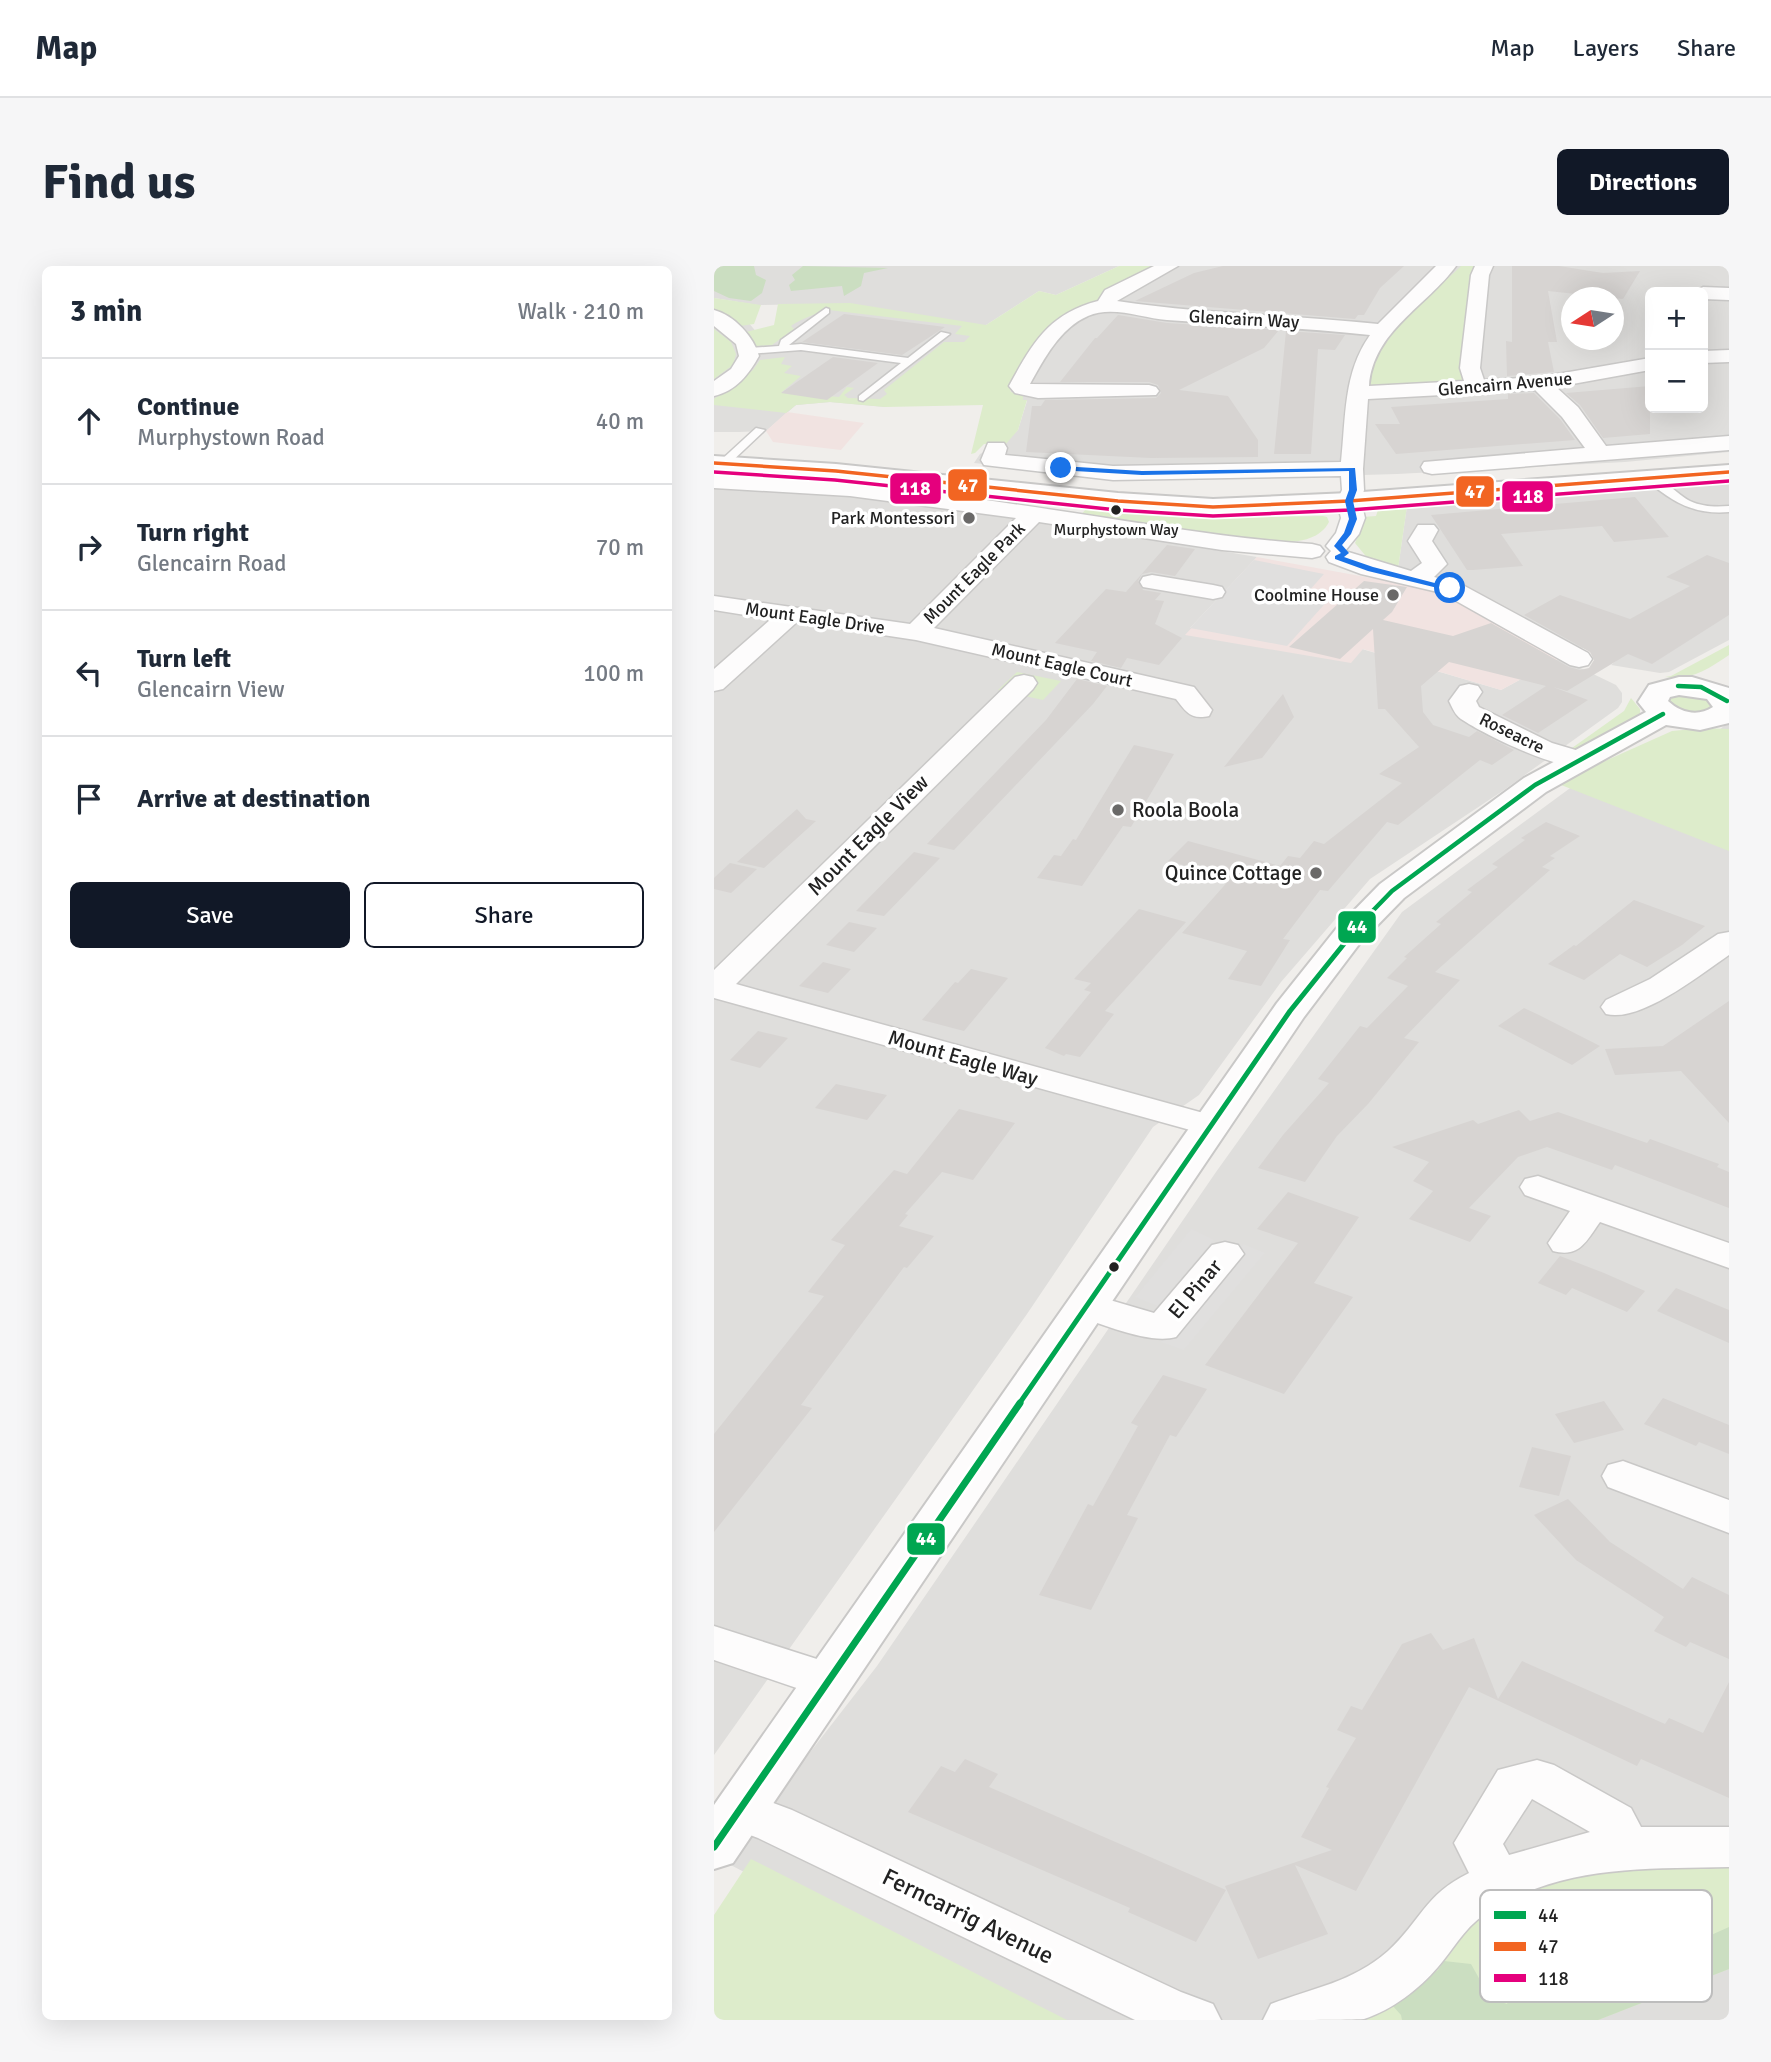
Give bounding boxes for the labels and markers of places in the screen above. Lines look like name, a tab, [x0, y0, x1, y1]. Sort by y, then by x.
marker: Murphystown Way	[1109, 503, 1123, 517]
place label: Park Montessori	[831, 507, 955, 529]
marker: Park Montessori	[961, 510, 977, 526]
place label: Murphystown Way	[1054, 520, 1179, 540]
place label: Coolmine House	[1254, 584, 1379, 606]
marker: Coolmine House	[1385, 587, 1401, 603]
place label: Roola Boola	[1132, 797, 1239, 823]
marker: Roola Boola	[1110, 802, 1126, 818]
place label: Quince Cottage	[1165, 860, 1302, 886]
marker: Quince Cottage	[1308, 865, 1324, 881]
unlabelled marker	[1107, 1260, 1121, 1274]

